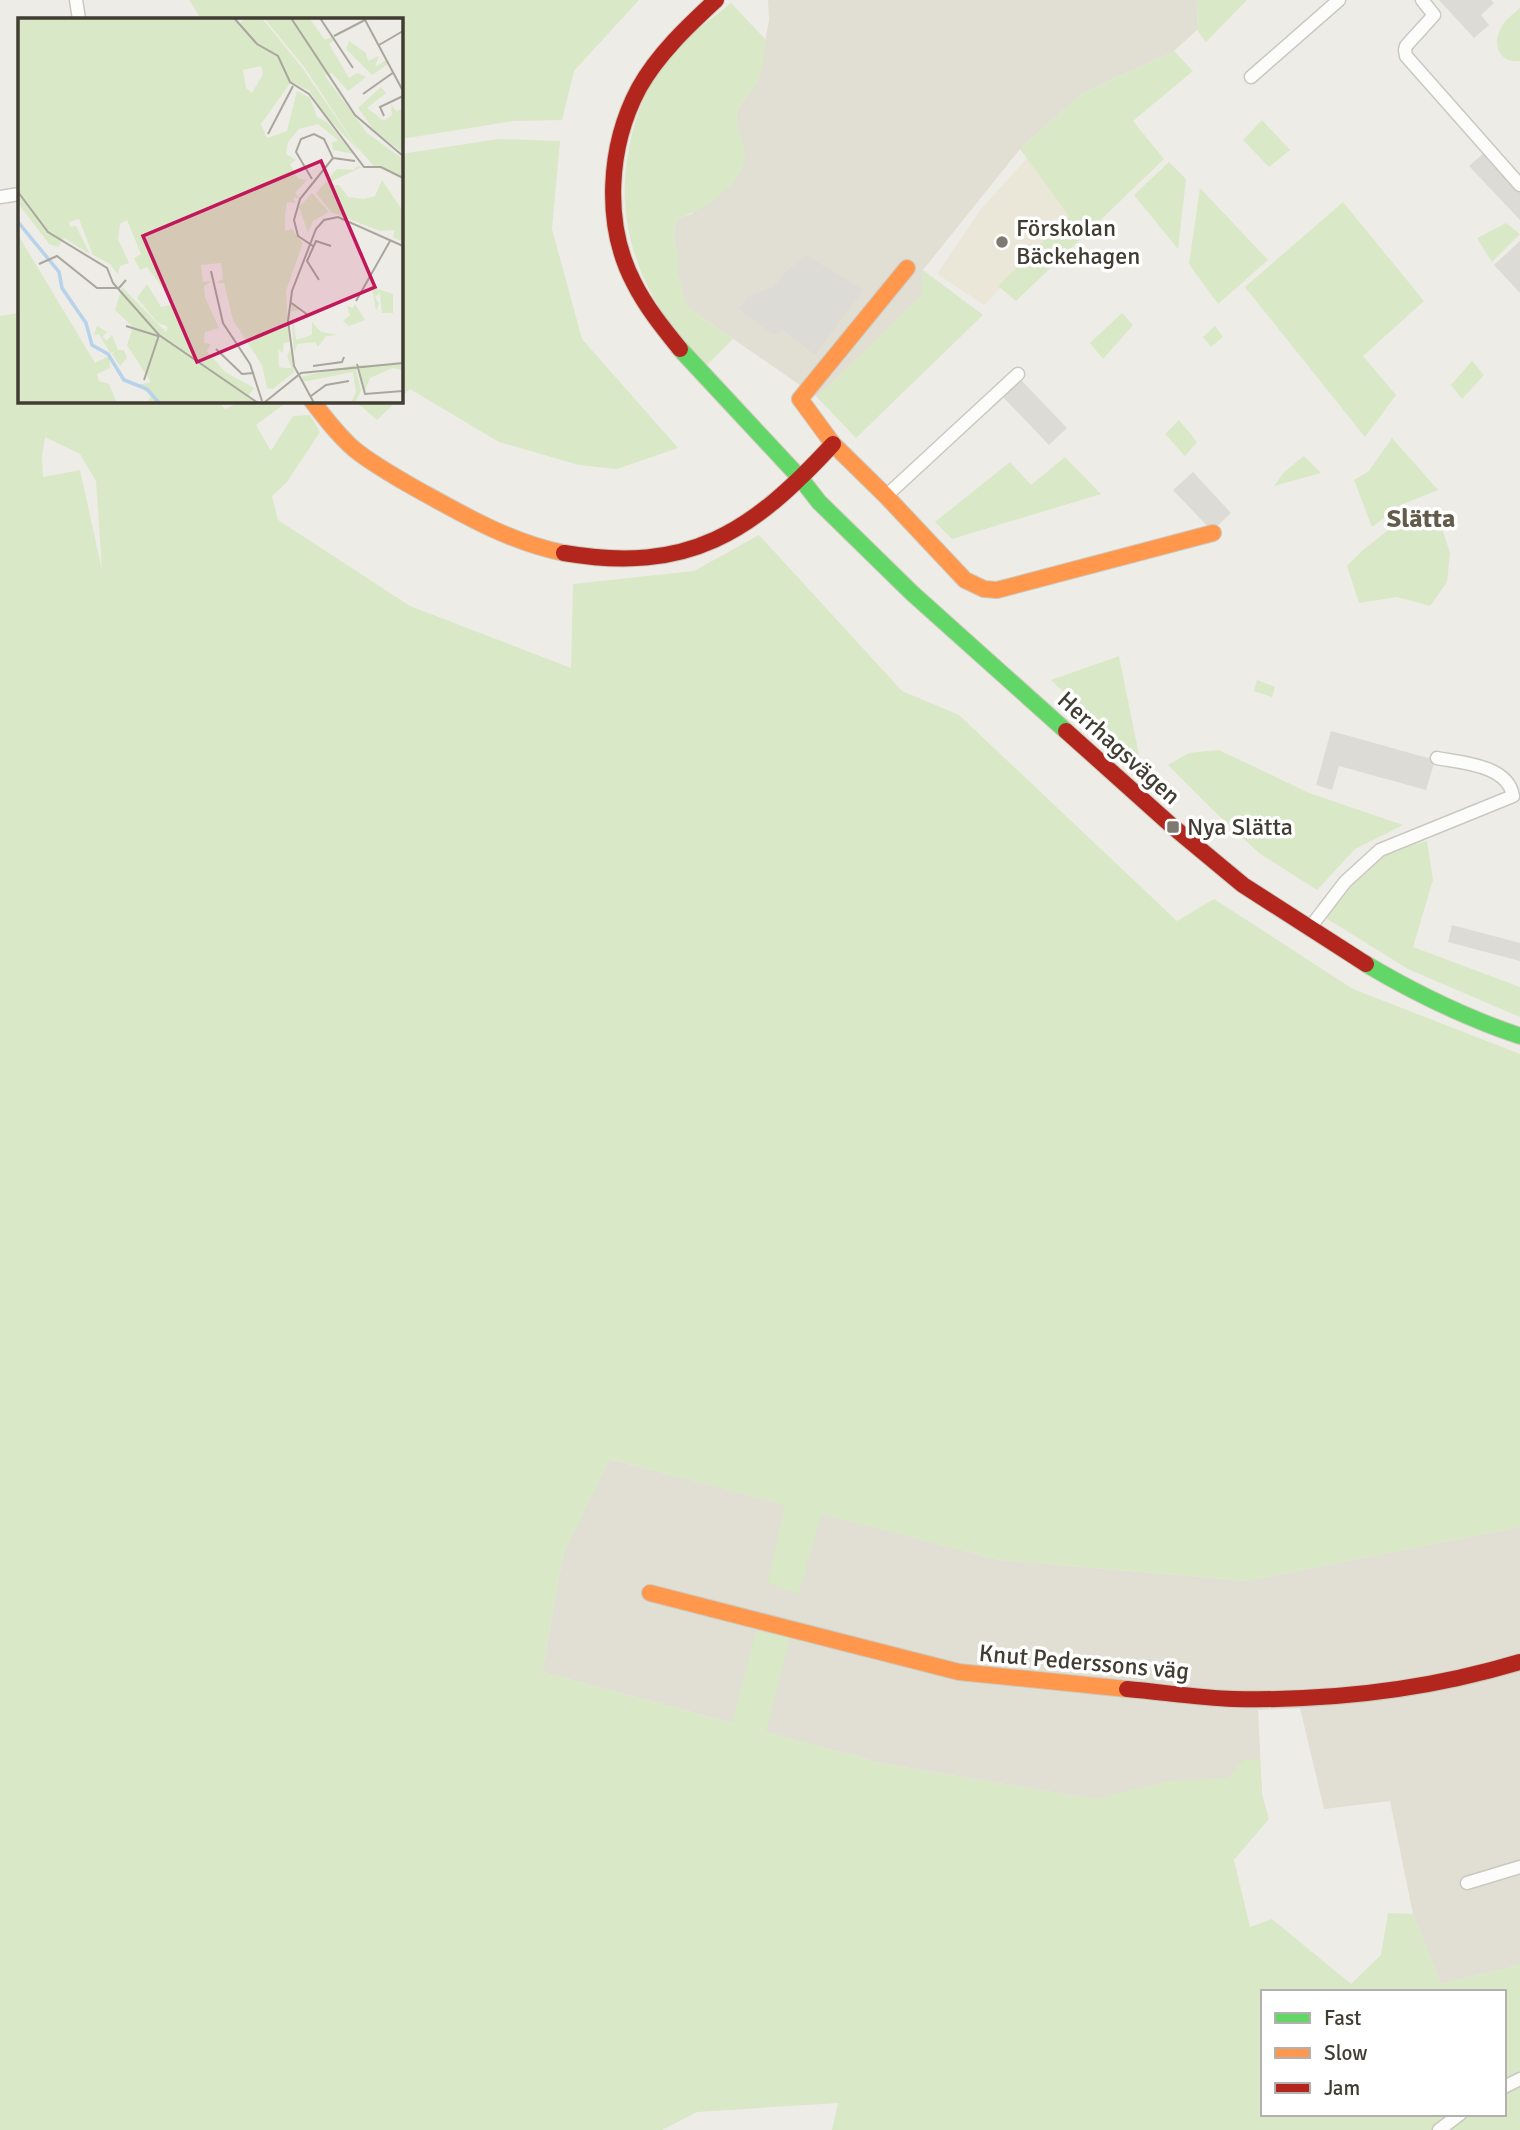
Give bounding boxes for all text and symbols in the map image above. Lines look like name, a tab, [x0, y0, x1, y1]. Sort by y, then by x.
inset map	[18, 18, 402, 402]
place label: Förskolan Bäckehagen	[1016, 213, 1140, 271]
marker: Förskolan Bäckehagen	[994, 234, 1010, 250]
district label: Slätta	[1387, 503, 1455, 535]
street label: Herrhagsvägen	[1051, 685, 1187, 811]
place label: Nya Slätta	[1187, 812, 1293, 842]
marker: Nya Slätta	[1165, 819, 1181, 835]
street label: Knut Pederssons väg	[978, 1638, 1190, 1686]
legend	[1261, 1990, 1506, 2116]
text: Fast	[1324, 2005, 1361, 2031]
text: Slow	[1324, 2040, 1368, 2066]
text: Jam	[1324, 2075, 1360, 2101]

